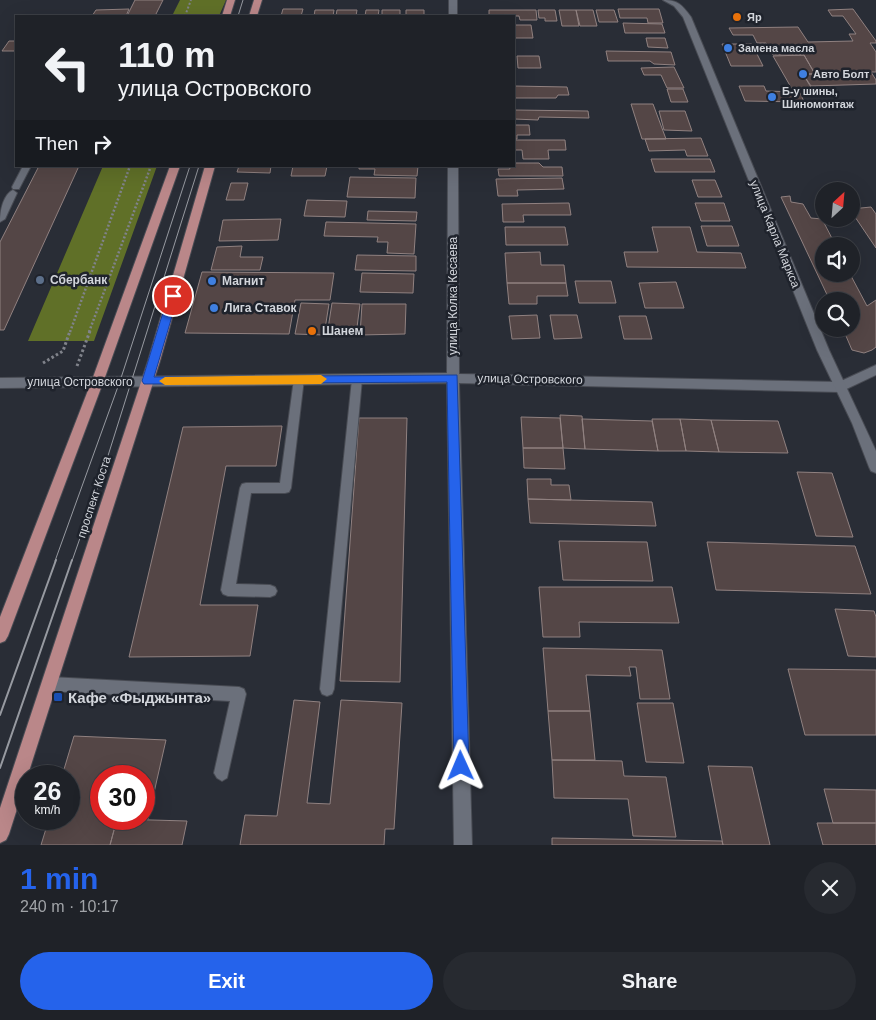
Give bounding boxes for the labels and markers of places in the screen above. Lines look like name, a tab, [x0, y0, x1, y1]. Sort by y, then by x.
marker: Яр	[731, 11, 743, 23]
place label: Яр	[747, 11, 762, 23]
marker: Замена масла	[722, 42, 734, 54]
place label: Замена масла	[738, 42, 815, 54]
marker: Авто Болт	[797, 68, 809, 80]
place label: Авто Болт	[813, 68, 870, 80]
place label: Б-у шины, Шиномонтаж	[782, 85, 854, 110]
marker: Б-у шины, Шиномонтаж	[766, 91, 778, 103]
place label: Сбербанк	[50, 273, 108, 287]
marker: Сбербанк	[34, 274, 46, 286]
place label: Магнит	[222, 274, 264, 288]
pin	[152, 275, 194, 317]
marker: Магнит	[206, 275, 218, 287]
place label: Лига Ставок	[224, 301, 298, 315]
marker: Лига Ставок	[208, 302, 220, 314]
place label: Шанем	[322, 324, 363, 338]
marker: Шанем	[306, 325, 318, 337]
place label: Кафе «Фыджынта»	[68, 689, 211, 706]
marker: Кафе «Фыджынта»	[52, 691, 64, 703]

